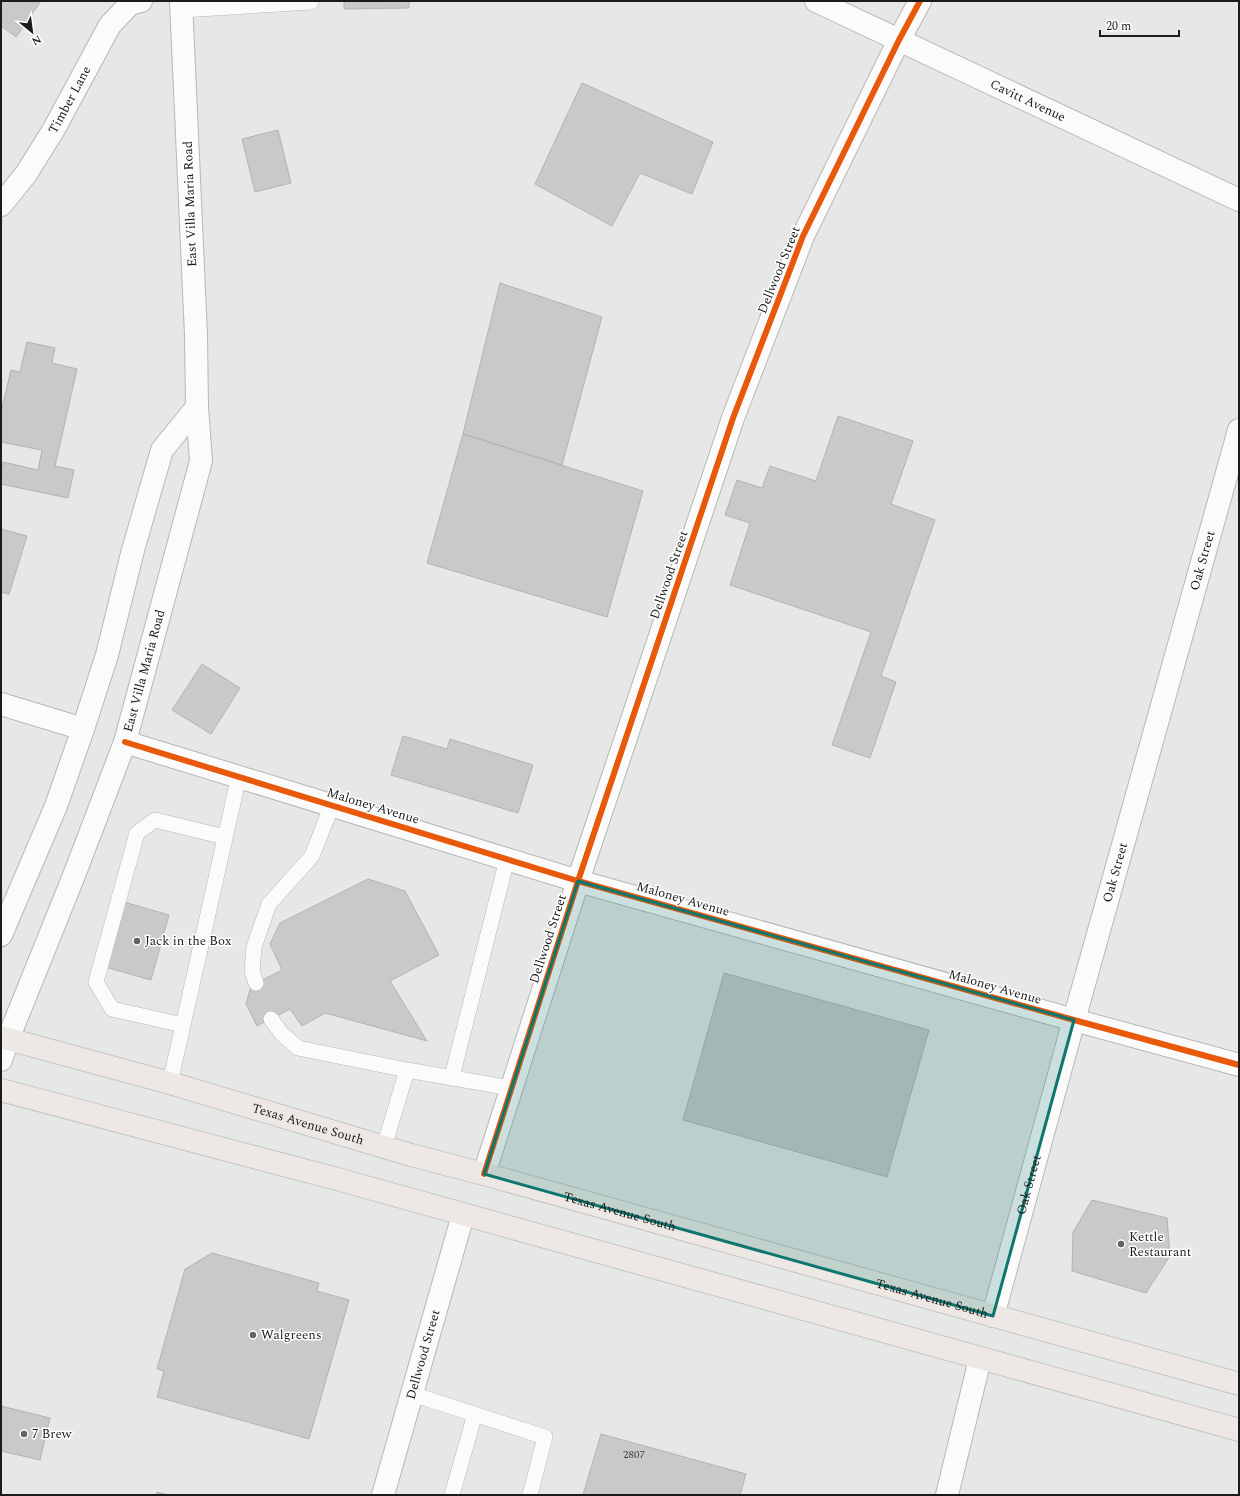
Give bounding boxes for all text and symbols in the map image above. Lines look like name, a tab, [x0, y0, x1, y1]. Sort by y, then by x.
north arrow	[12, 12, 52, 52]
scale bar	[1100, 12, 1179, 38]
text: 20 m	[1106, 17, 1131, 36]
text: N	[29, 31, 45, 50]
street label: Timber Lane	[43, 62, 96, 137]
street label: Cavitt Avenue	[987, 74, 1069, 127]
street label: East Villa Maria Road	[178, 141, 202, 267]
street label: Dellwood Street	[752, 223, 806, 317]
street label: Dellwood Street	[644, 528, 694, 622]
street label: Oak Street	[1185, 528, 1221, 593]
street label: East Villa Maria Road	[118, 607, 170, 734]
street label: Maloney Avenue	[324, 782, 422, 830]
street label: Oak Street	[1097, 840, 1133, 905]
street label: Maloney Avenue	[634, 876, 732, 922]
street label: Dellwood Street	[524, 892, 572, 986]
place label: Jack in the Box	[145, 931, 232, 951]
marker: Jack in the Box	[132, 936, 142, 946]
street label: Maloney Avenue	[946, 964, 1044, 1010]
street label: Texas Avenue South	[249, 1098, 367, 1150]
street label: Oak Street	[1011, 1152, 1047, 1217]
street label: Texas Avenue South	[561, 1187, 679, 1237]
place label: Kettle Restaurant	[1129, 1227, 1192, 1262]
marker: Kettle Restaurant	[1116, 1239, 1126, 1249]
street label: Texas Avenue South	[873, 1273, 991, 1324]
street label: Dellwood Street	[401, 1307, 446, 1402]
place label: Walgreens	[261, 1325, 322, 1345]
marker: Walgreens	[248, 1330, 258, 1340]
place label: 7 Brew	[32, 1424, 73, 1444]
marker: 7 Brew	[19, 1429, 29, 1439]
house number: 2807	[623, 1446, 645, 1463]

